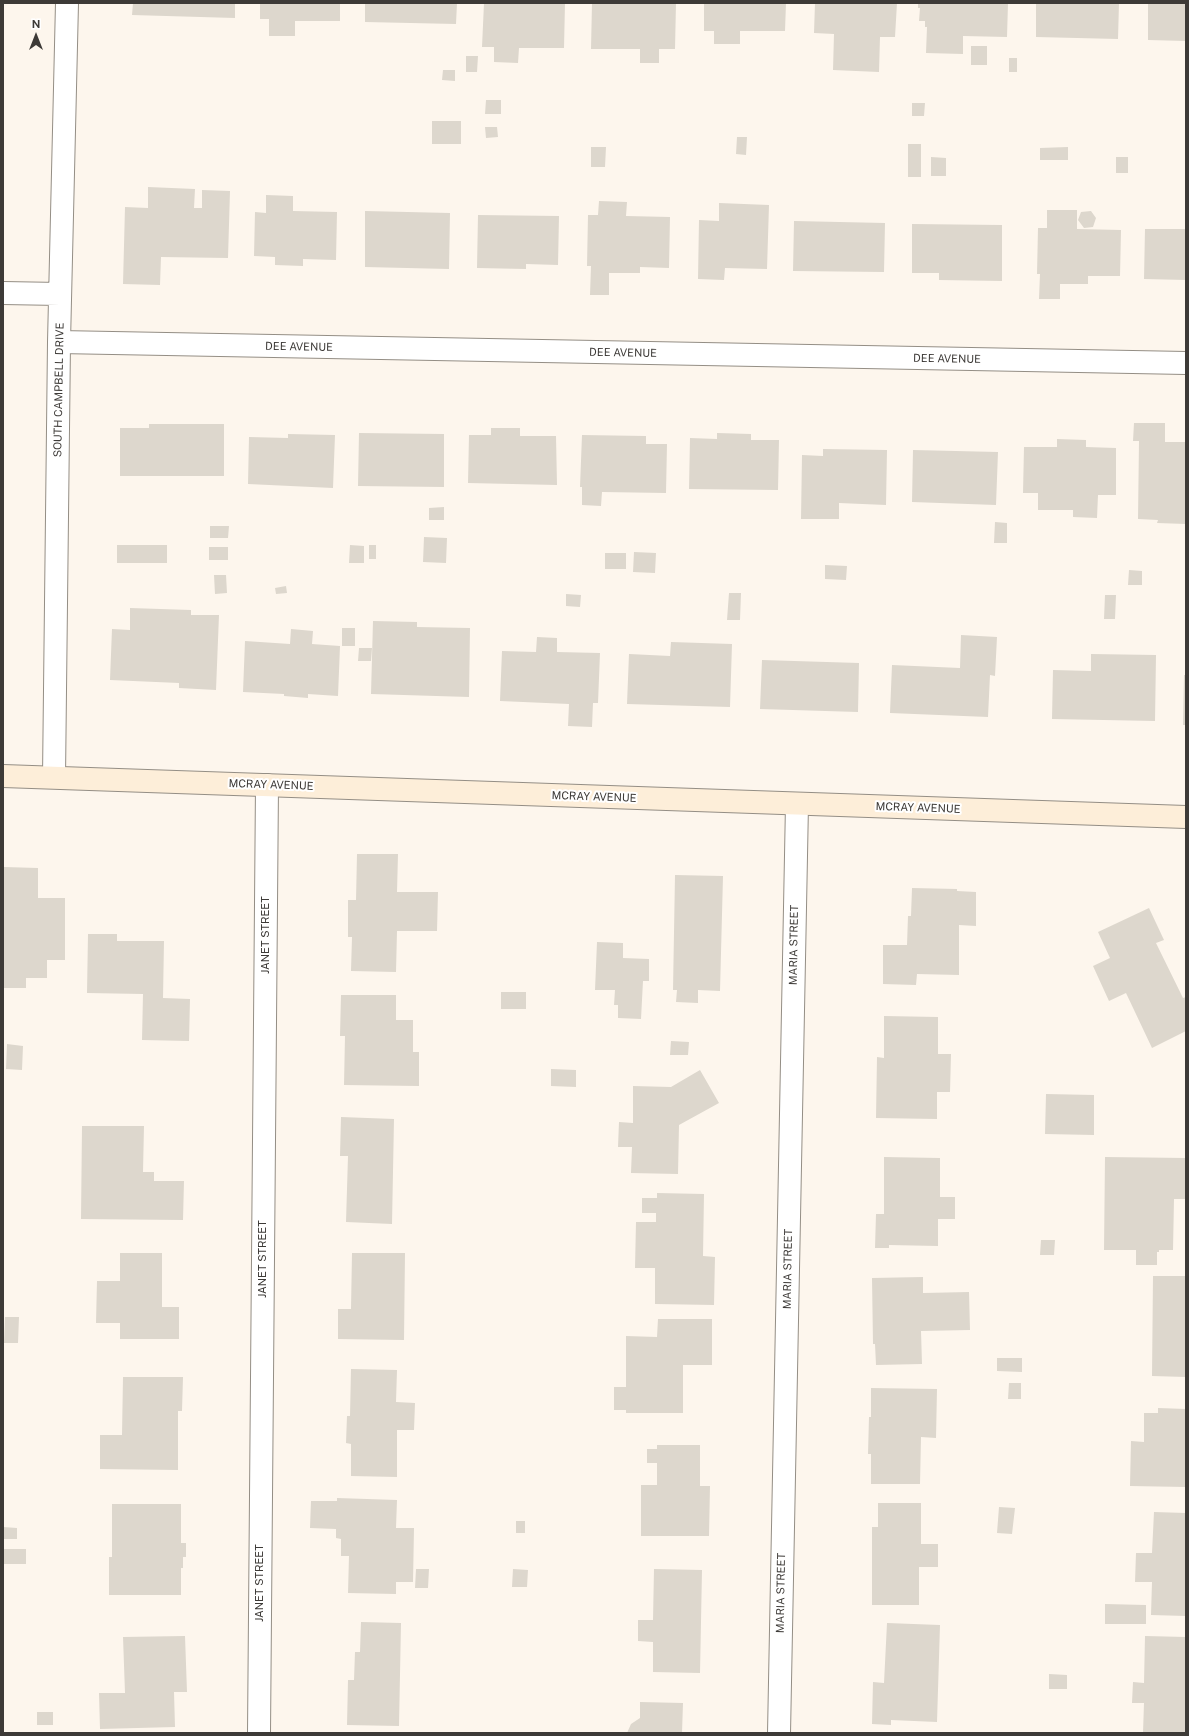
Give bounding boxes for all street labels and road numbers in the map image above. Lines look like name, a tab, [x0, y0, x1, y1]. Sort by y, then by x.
street label: SOUTH CAMPBELL DRIVE	[51, 323, 67, 457]
street label: DEE AVENUE	[265, 340, 333, 354]
street label: DEE AVENUE	[589, 346, 657, 360]
street label: DEE AVENUE	[913, 352, 981, 366]
street label: MCRAY AVENUE	[228, 777, 314, 793]
street label: MCRAY AVENUE	[551, 789, 637, 805]
street label: MCRAY AVENUE	[875, 800, 961, 816]
street label: JANET STREET	[259, 896, 273, 974]
street label: MARIA STREET	[787, 905, 801, 985]
street label: JANET STREET	[256, 1220, 270, 1298]
street label: MARIA STREET	[781, 1229, 795, 1309]
street label: JANET STREET	[253, 1544, 267, 1622]
street label: MARIA STREET	[774, 1553, 788, 1633]

